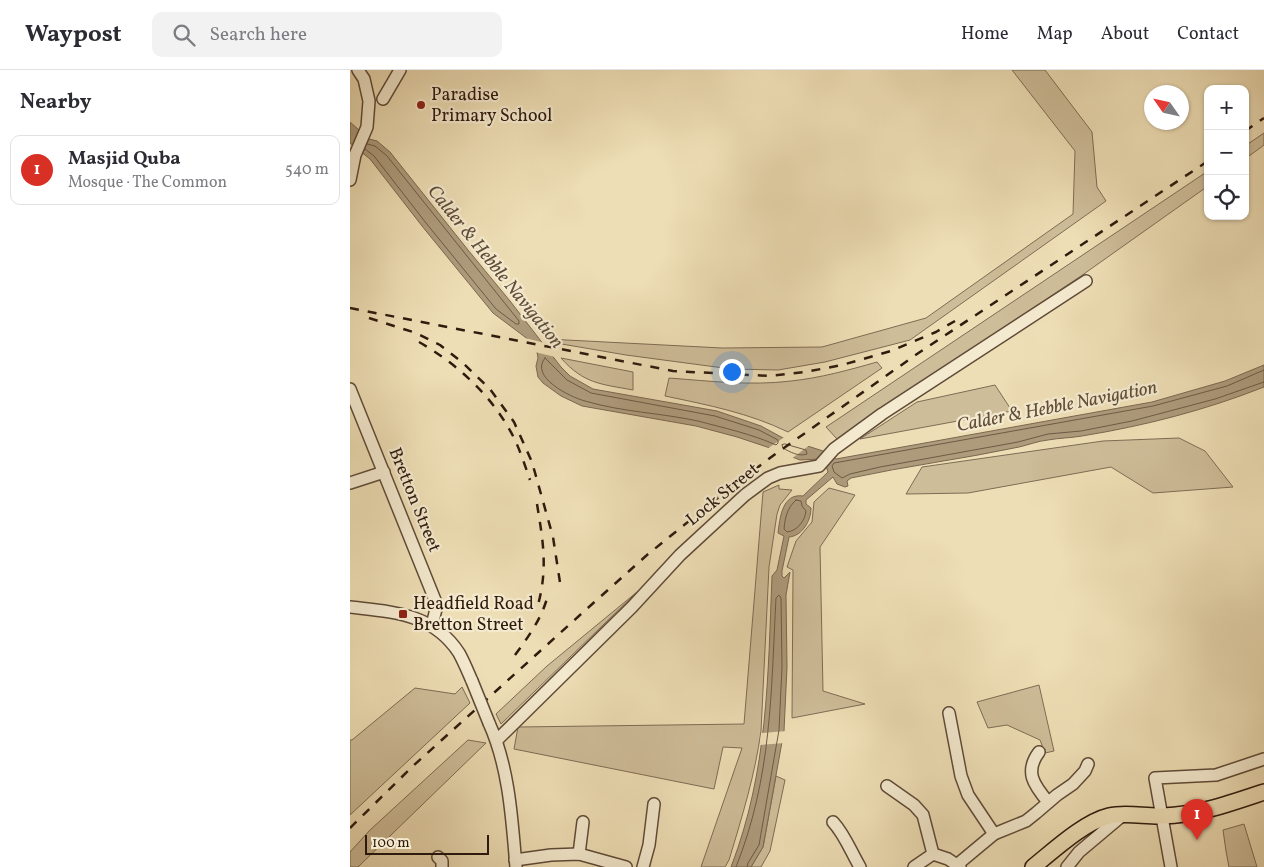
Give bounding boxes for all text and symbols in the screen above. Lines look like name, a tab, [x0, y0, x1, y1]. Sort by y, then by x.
search box	[152, 12, 502, 57]
text: Waypost	[25, 18, 122, 52]
icon: search	[170, 21, 198, 49]
text: Search here	[210, 22, 307, 48]
text: Home	[961, 22, 1009, 47]
text: Map	[1037, 22, 1073, 47]
text: About	[1101, 22, 1149, 47]
text: Contact	[1177, 22, 1239, 47]
place label: Paradise Primary School	[431, 83, 552, 129]
north arrow	[1144, 85, 1189, 130]
map controls	[1204, 85, 1249, 220]
button: +	[1204, 85, 1249, 130]
text: Nearby	[20, 88, 91, 117]
marker: Paradise Primary School	[415, 99, 427, 111]
button: −	[1204, 130, 1249, 175]
text: Masjid Quba	[68, 146, 181, 172]
text: 1	[34, 159, 40, 181]
text: 540 m	[285, 159, 329, 181]
text: Mosque · The Common	[68, 172, 227, 194]
button: locate	[1204, 175, 1249, 220]
water label: Calder & Hebble Navigation	[421, 180, 569, 355]
your location	[719, 359, 745, 385]
water label: Calder & Hebble Navigation	[954, 375, 1160, 439]
street label: Bretton Street	[382, 444, 446, 556]
street label: Lock Street	[681, 458, 765, 532]
place label: Headfield Road Bretton Street	[413, 592, 534, 638]
marker: Headfield Road Bretton Street	[397, 608, 409, 620]
pin: 1	[1181, 799, 1213, 840]
scale bar	[365, 832, 489, 855]
text: 100 m	[372, 834, 410, 853]

